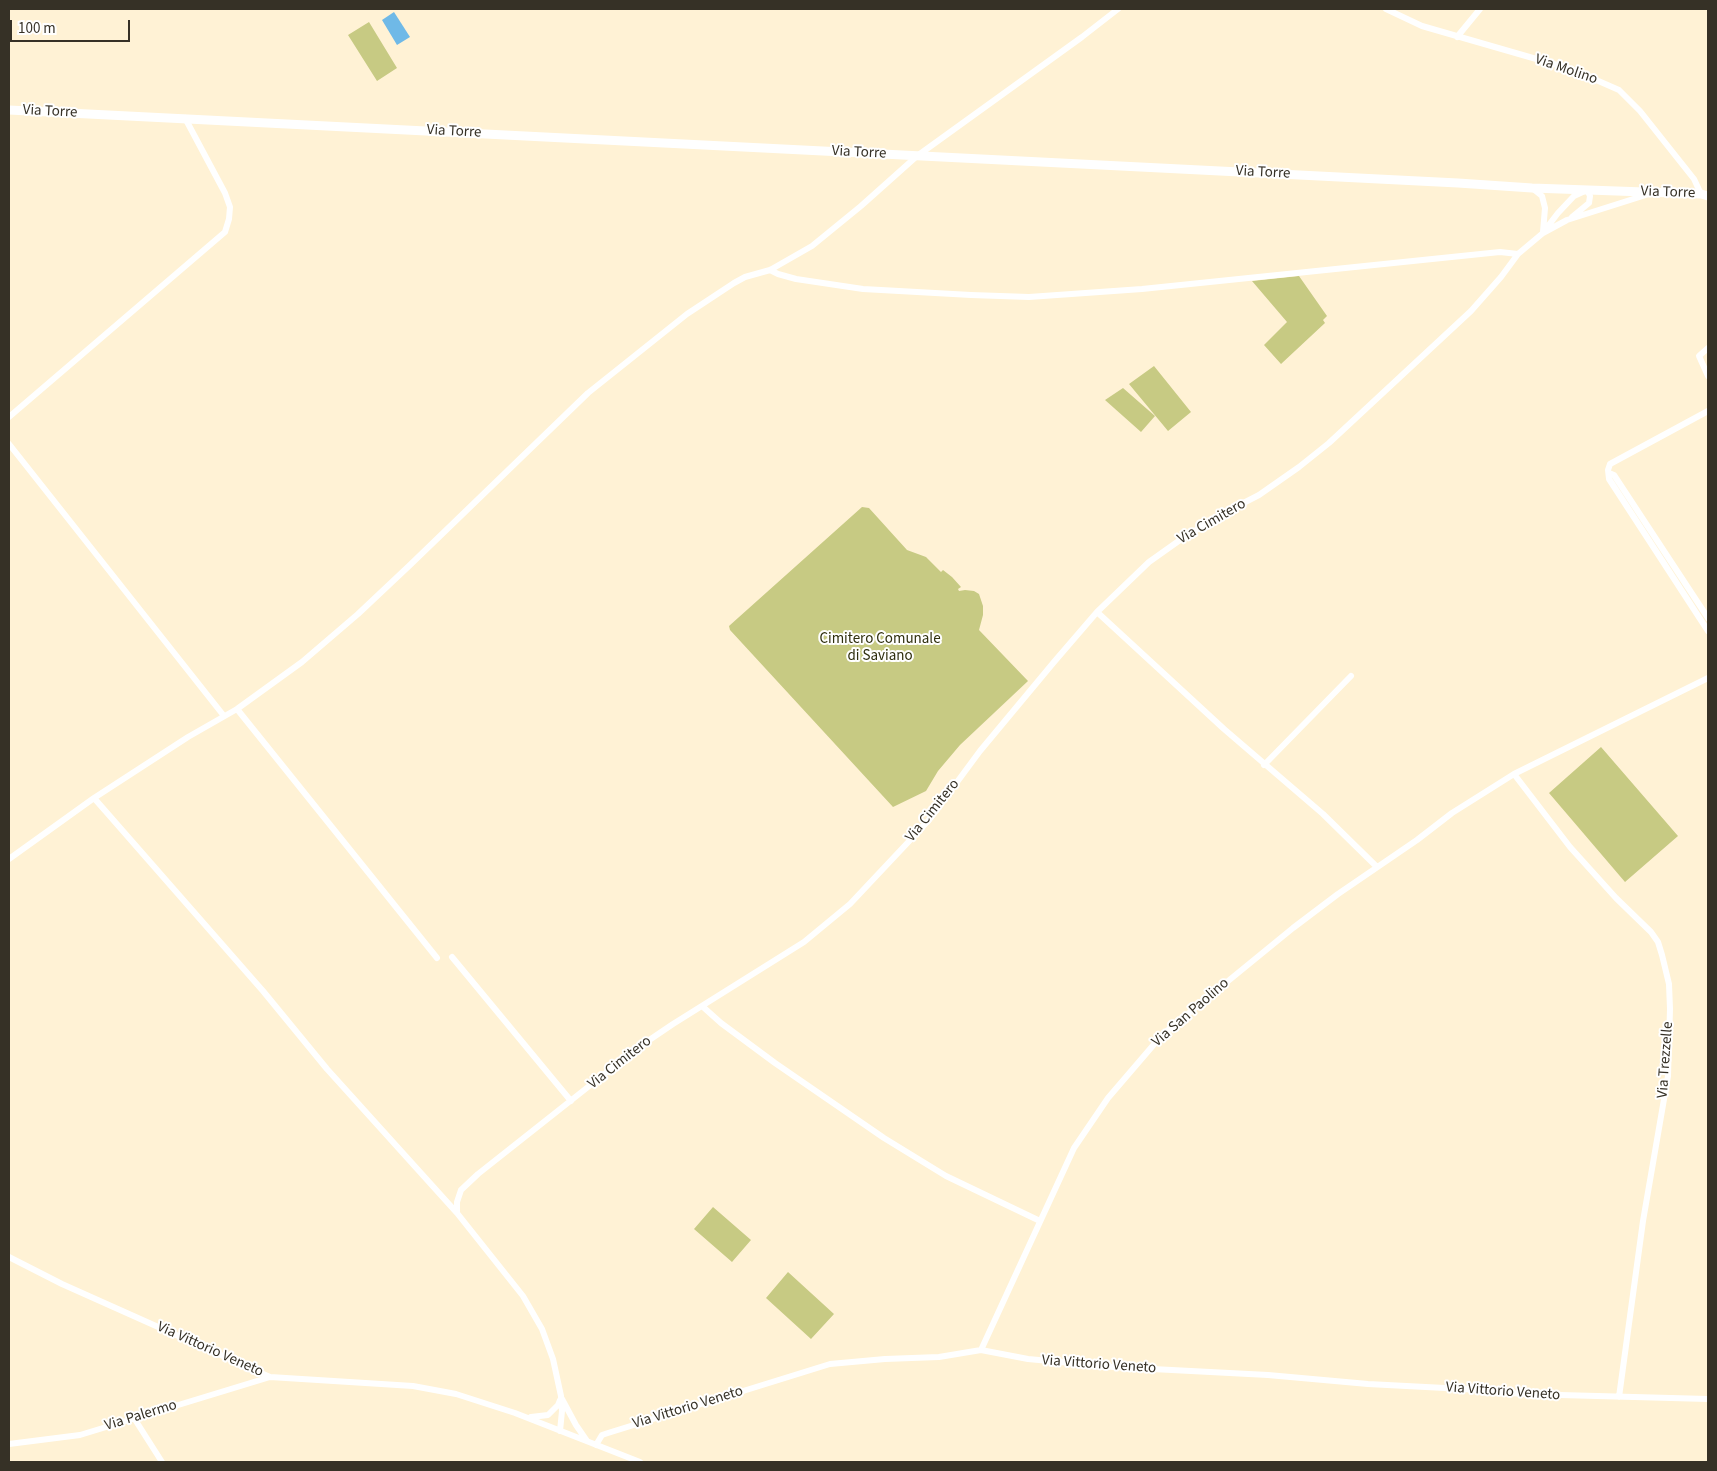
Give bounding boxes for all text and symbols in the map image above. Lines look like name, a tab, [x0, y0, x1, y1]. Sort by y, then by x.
scale bar	[12, 10, 132, 42]
text: 100 m	[18, 18, 56, 39]
street label: Via Molino	[1532, 51, 1600, 89]
street label: Via Torre	[22, 102, 78, 122]
street label: Via Torre	[426, 122, 482, 142]
street label: Via Torre	[831, 143, 887, 163]
street label: Via Torre	[1235, 163, 1291, 183]
street label: Via Torre	[1640, 183, 1696, 203]
street label: Via Cimitero	[1175, 495, 1249, 549]
park label: Cimitero Comunale di Saviano	[819, 631, 941, 666]
street label: Via Cimitero	[902, 776, 964, 846]
street label: Via San Paolino	[1149, 975, 1233, 1051]
street label: Via Trezzelle	[1654, 1021, 1678, 1099]
street label: Via Cimitero	[585, 1033, 655, 1093]
street label: Via Vittorio Veneto	[154, 1318, 266, 1382]
street label: Via Vittorio Veneto	[1041, 1352, 1157, 1378]
street label: Via Vittorio Veneto	[1445, 1379, 1561, 1405]
street label: Via Vittorio Veneto	[631, 1383, 745, 1433]
street label: Via Palermo	[103, 1397, 179, 1435]

